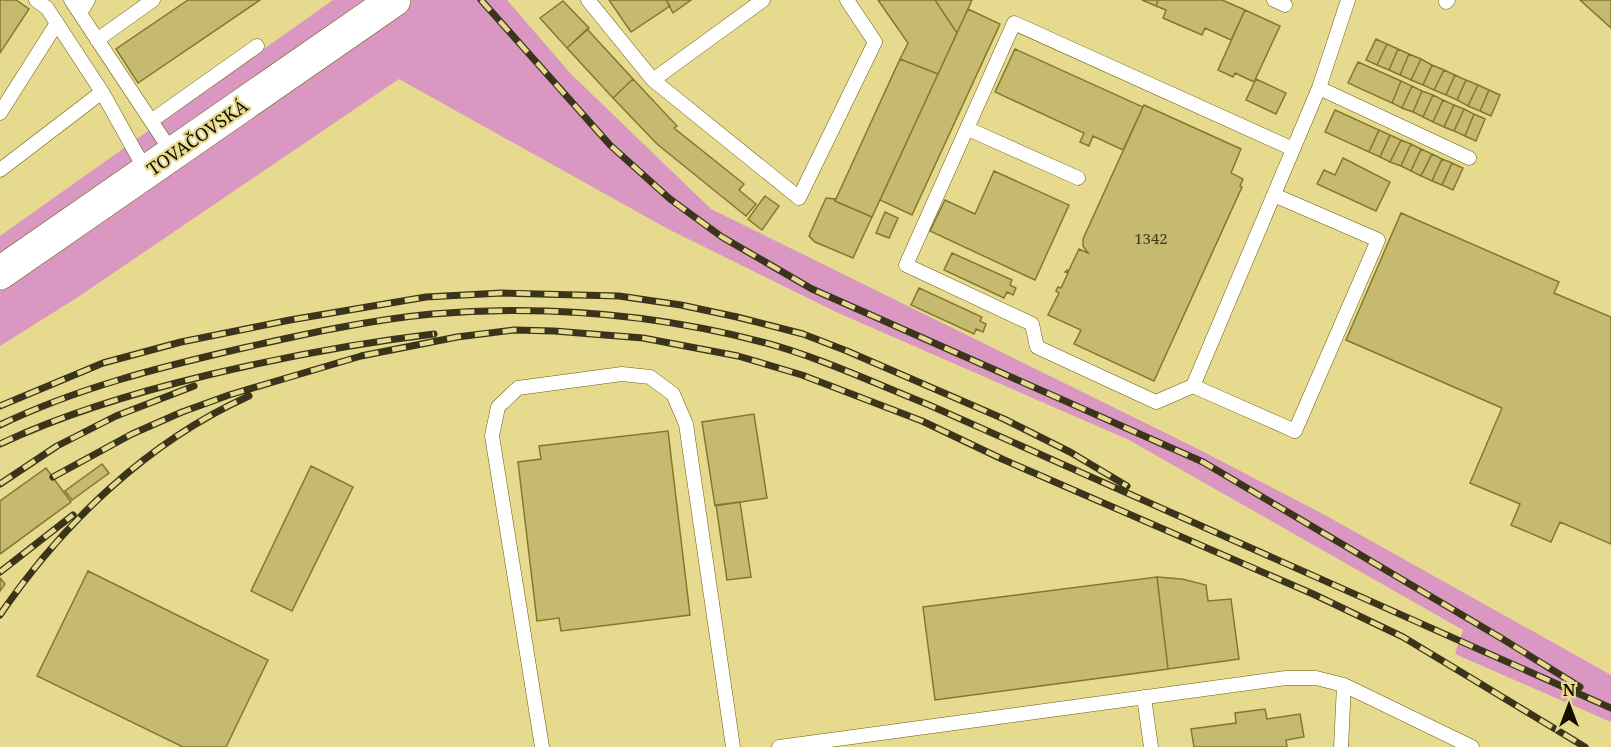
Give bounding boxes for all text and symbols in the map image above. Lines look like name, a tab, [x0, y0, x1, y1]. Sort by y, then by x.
street label: TOVAČOVSKÁ	[142, 93, 252, 181]
house number: 1342	[1134, 228, 1168, 248]
north arrow	[1539, 675, 1599, 735]
text: N	[1563, 679, 1576, 701]

